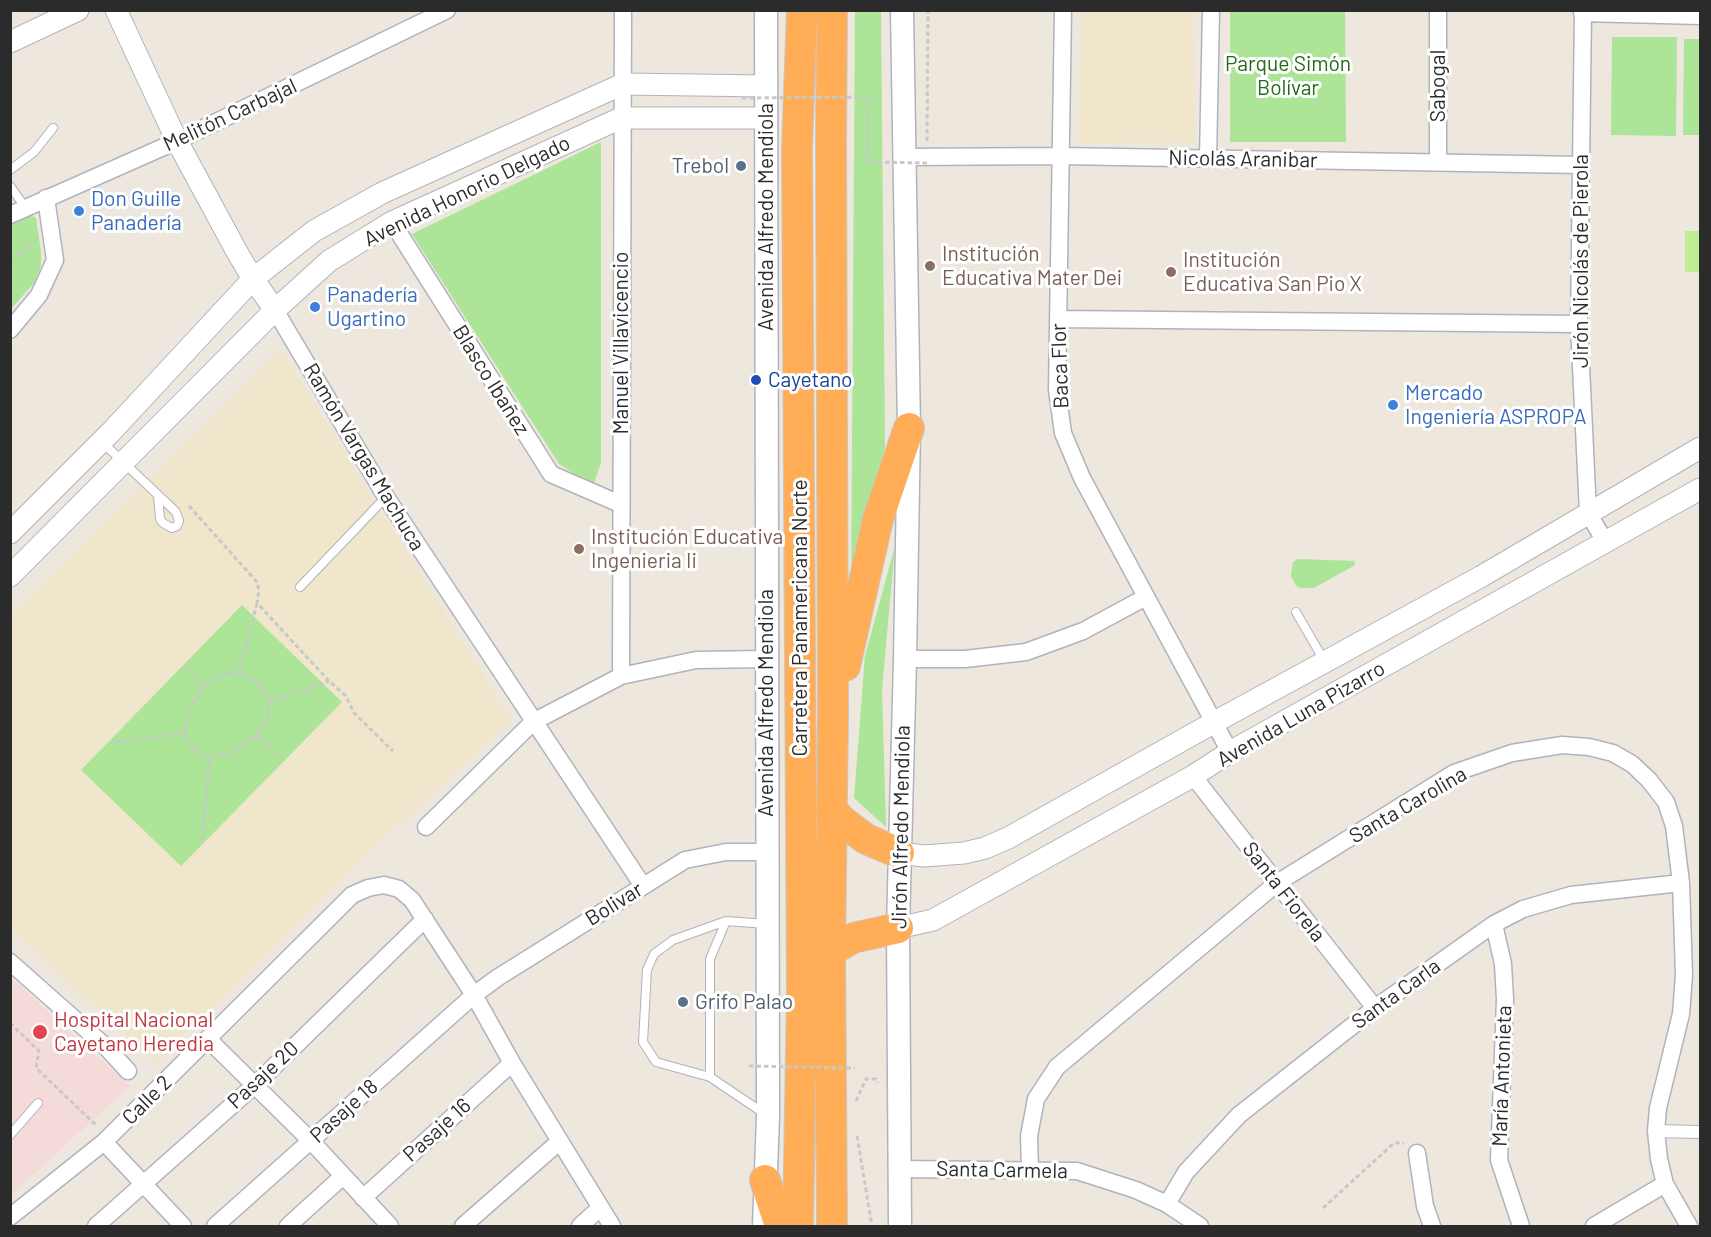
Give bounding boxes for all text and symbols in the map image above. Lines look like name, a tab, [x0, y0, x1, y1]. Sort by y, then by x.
street label: Sabogal	[1425, 50, 1451, 122]
park label: Parque Simón Bolívar	[1225, 51, 1351, 101]
street label: Melitón Carbajal	[159, 73, 301, 157]
street label: Avenida Alfredo Mendiola	[753, 103, 779, 331]
street label: Avenida Honorio Delgado	[360, 130, 574, 252]
street label: Nicolás Aranibar	[1168, 145, 1318, 173]
place label: Trebol	[672, 153, 729, 179]
street label: Jirón Nicolás de Pierola	[1568, 154, 1594, 368]
marker: Trebol	[734, 159, 748, 173]
place label: Don Guille Panadería	[91, 186, 182, 236]
marker: Don Guille Panadería	[72, 204, 86, 218]
place label: Institución Educativa Mater Dei	[942, 241, 1122, 291]
place label: Institución Educativa San Pio X	[1183, 247, 1362, 297]
street label: Manuel Villavicencio	[608, 252, 634, 434]
marker: Institución Educativa Mater Dei	[923, 259, 937, 273]
marker: Institución Educativa San Pio X	[1164, 265, 1178, 279]
place label: Panadería Ugartino	[327, 282, 418, 332]
marker: Panadería Ugartino	[308, 300, 322, 314]
street label: Blasco Ibañez	[447, 320, 535, 440]
street label: Baca Flor	[1046, 323, 1074, 409]
street label: Ramón Vargas Machuca	[298, 359, 430, 555]
place label: Cayetano	[768, 367, 853, 393]
marker: Cayetano	[749, 373, 763, 387]
place label: Mercado Ingeniería ASPROPA	[1405, 380, 1586, 430]
marker: Mercado Ingeniería ASPROPA	[1386, 398, 1400, 412]
street label: Carretera Panamericana Norte	[787, 479, 813, 757]
place label: Institución Educativa Ingenieria Ii	[591, 524, 783, 574]
marker: Institución Educativa Ingenieria Ii	[572, 542, 586, 556]
street label: Avenida Alfredo Mendiola	[753, 589, 779, 817]
street label: Avenida Luna Pizarro	[1212, 656, 1390, 772]
street label: Jirón Alfredo Mendiola	[887, 725, 915, 929]
street label: Santa Carolina	[1345, 761, 1471, 849]
street label: Santa Fiorela	[1237, 837, 1331, 947]
street label: Bolivar	[581, 877, 647, 931]
street label: Santa Carla	[1347, 953, 1445, 1035]
place label: Grifo Palao	[695, 989, 793, 1015]
marker: Grifo Palao	[676, 995, 690, 1009]
street label: María Antonieta	[1487, 1005, 1517, 1147]
place label: Hospital Nacional Cayetano Heredia	[54, 1007, 214, 1057]
marker: Hospital Nacional Cayetano Heredia	[31, 1023, 49, 1041]
street label: Pasaje 20	[222, 1036, 304, 1114]
street label: Calle 2	[117, 1070, 177, 1130]
street label: Pasaje 18	[305, 1074, 383, 1148]
street label: Pasaje 16	[398, 1093, 476, 1167]
street label: Santa Carmela	[936, 1156, 1068, 1184]

